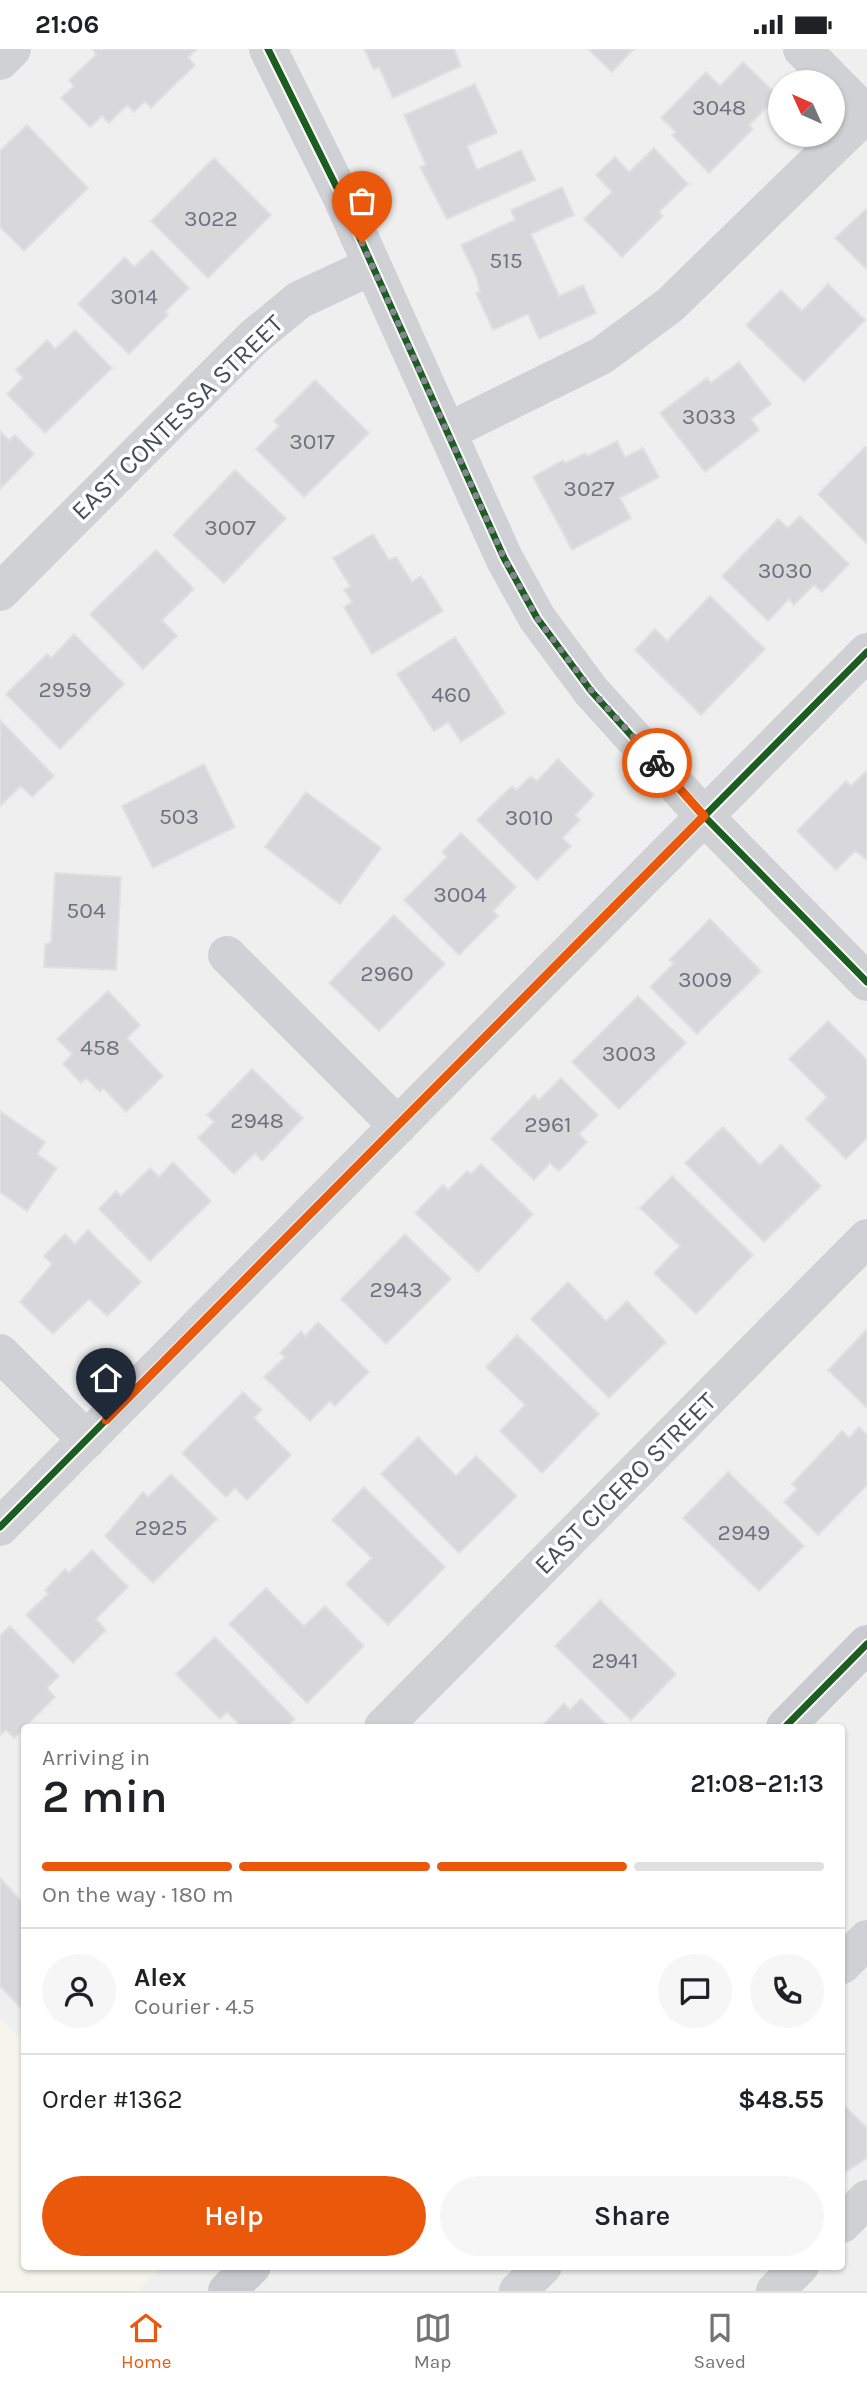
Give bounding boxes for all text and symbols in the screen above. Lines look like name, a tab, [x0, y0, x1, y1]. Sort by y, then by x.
text: 21:06	[35, 9, 99, 40]
north arrow	[768, 70, 845, 147]
map controls	[768, 70, 845, 147]
house number: 3048	[692, 94, 746, 121]
pin	[332, 171, 392, 243]
icon: bag	[343, 182, 381, 220]
house number: 3022	[184, 205, 238, 232]
house number: 515	[489, 247, 523, 274]
house number: 3014	[110, 283, 158, 310]
street label: EAST CONTESSA STREET	[65, 308, 290, 526]
house number: 3033	[682, 403, 736, 430]
house number: 3017	[289, 428, 335, 455]
house number: 3027	[563, 475, 615, 502]
house number: 3007	[204, 514, 256, 541]
house number: 3030	[758, 557, 812, 584]
house number: 2959	[39, 676, 92, 703]
house number: 460	[431, 681, 471, 708]
courier	[622, 728, 692, 798]
icon: bike	[638, 744, 676, 782]
house number: 503	[159, 803, 199, 830]
house number: 3010	[505, 804, 553, 831]
house number: 3004	[433, 881, 487, 908]
house number: 504	[66, 897, 106, 924]
house number: 2960	[360, 960, 414, 987]
house number: 3009	[678, 966, 732, 993]
house number: 458	[80, 1034, 120, 1061]
house number: 3003	[602, 1040, 656, 1067]
house number: 2948	[230, 1107, 284, 1134]
house number: 2961	[524, 1111, 572, 1138]
house number: 2943	[369, 1276, 423, 1303]
pin	[76, 1348, 136, 1420]
icon: home	[87, 1359, 125, 1397]
street label: EAST CICERO STREET	[528, 1386, 723, 1581]
house number: 2925	[135, 1514, 187, 1541]
house number: 2949	[718, 1519, 770, 1546]
house number: 2941	[591, 1647, 639, 1674]
text: Arriving in	[42, 1744, 150, 1771]
text: 21:08–21:13	[690, 1768, 824, 1799]
text: 2 min	[42, 1770, 168, 1824]
text: On the way · 180 m	[42, 1881, 233, 1908]
button: person	[42, 1954, 116, 2028]
button: chat	[658, 1954, 732, 2028]
button: phone	[750, 1954, 824, 2028]
text: Alex	[134, 1962, 186, 1993]
text: Courier · 4.5	[134, 1993, 255, 2020]
text: Order #1362	[42, 2084, 183, 2115]
text: $48.55	[738, 2084, 824, 2115]
button: Help	[42, 2176, 426, 2256]
button: Share	[440, 2176, 824, 2256]
tab: Home	[121, 2309, 172, 2373]
tab: Map	[414, 2309, 452, 2373]
tab: Saved	[694, 2309, 746, 2373]

